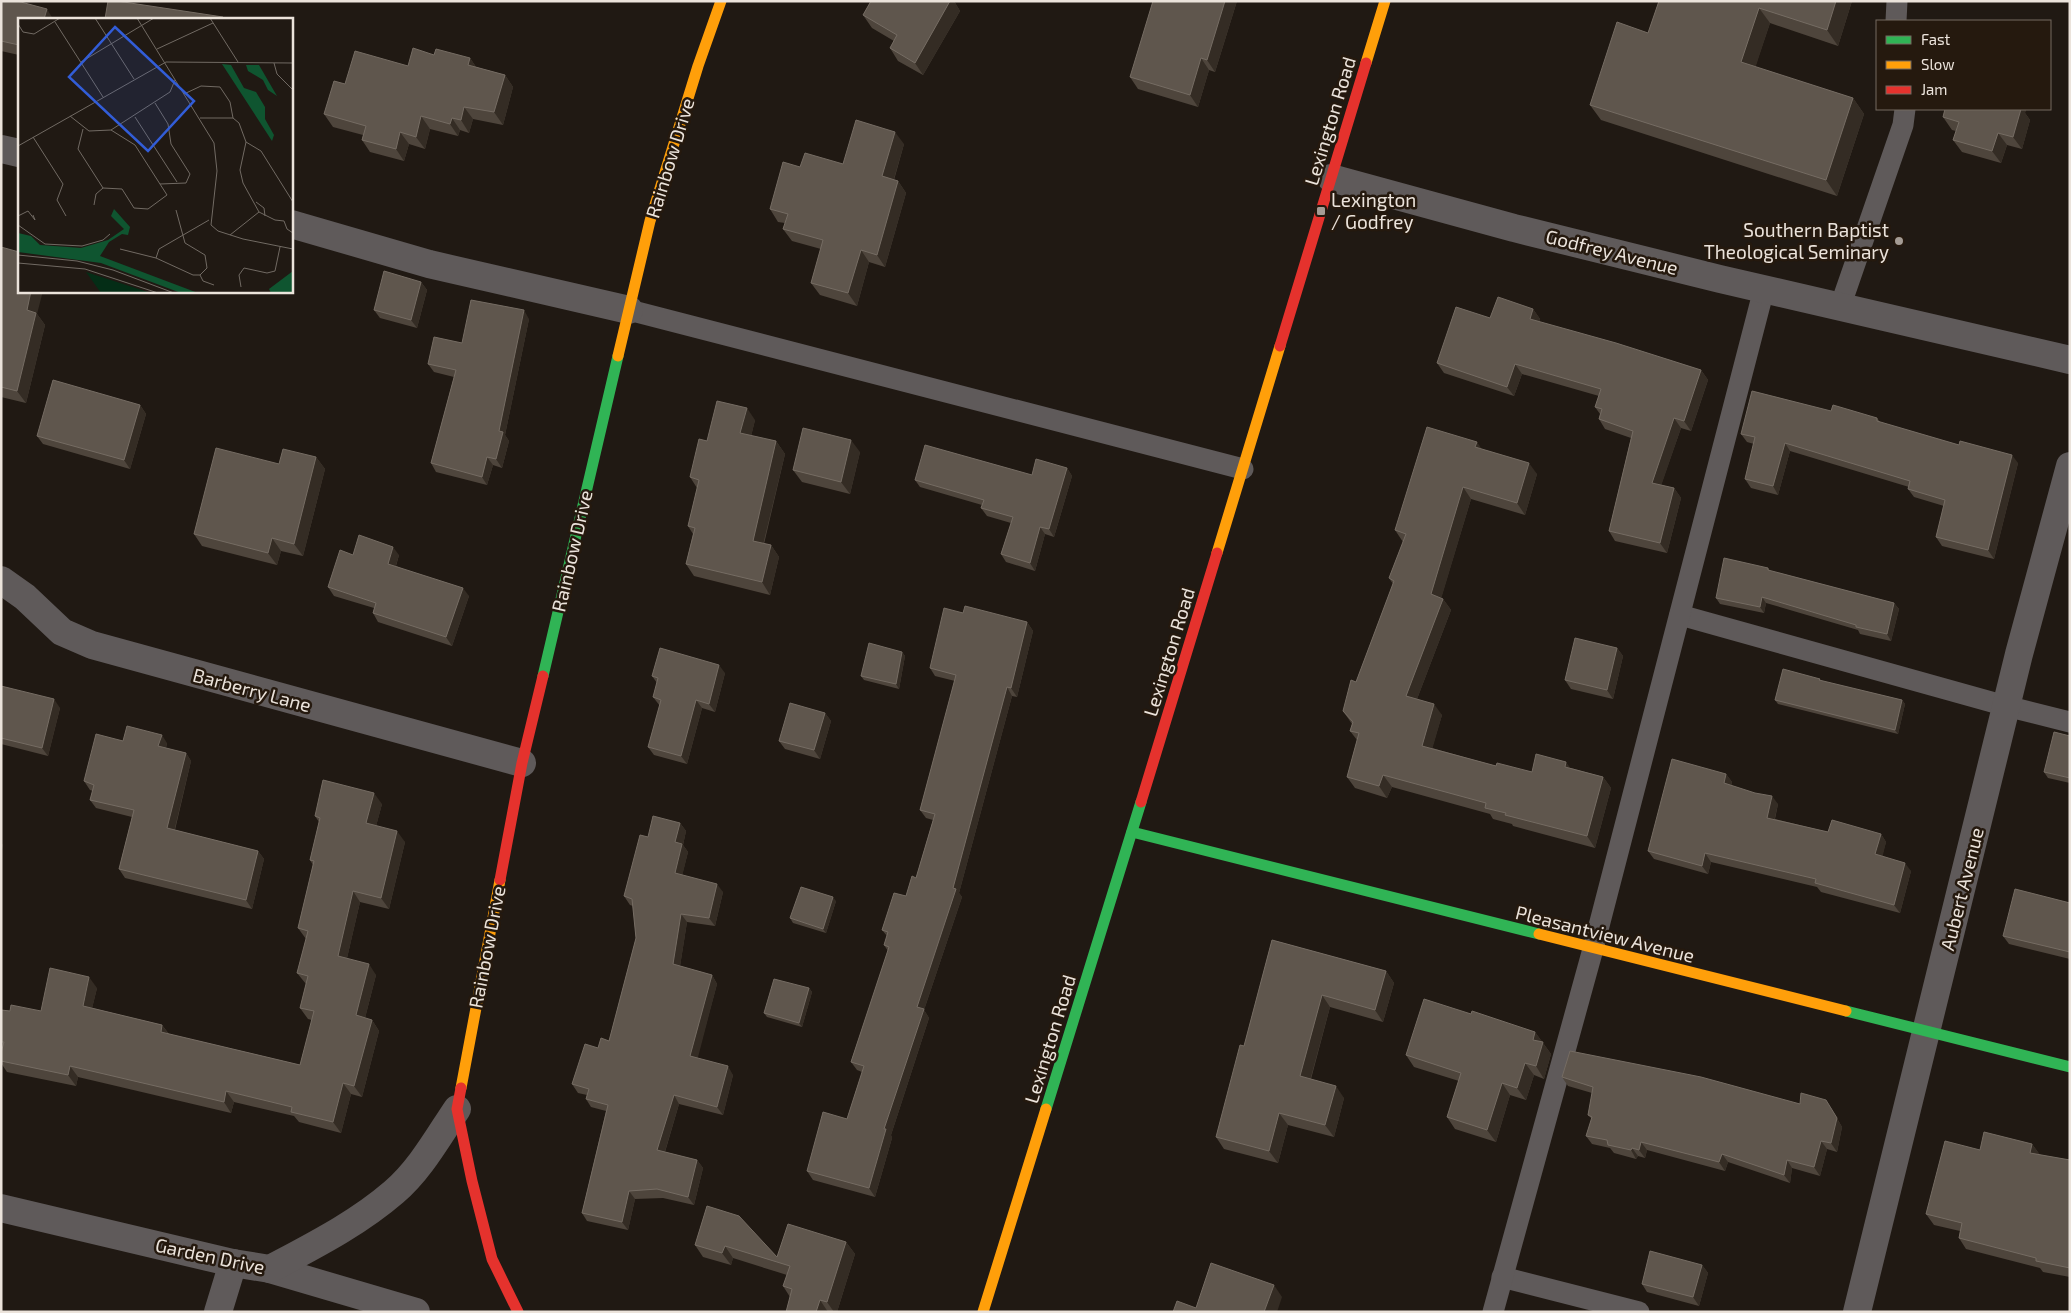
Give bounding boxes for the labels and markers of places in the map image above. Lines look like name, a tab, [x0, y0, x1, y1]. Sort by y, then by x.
place label: Lexington / Godfrey	[1331, 188, 1416, 233]
marker: Lexington / Godfrey	[1315, 205, 1327, 217]
place label: Southern Baptist Theological Seminary	[1704, 218, 1889, 263]
marker: Southern Baptist Theological Seminary	[1893, 235, 1905, 247]

